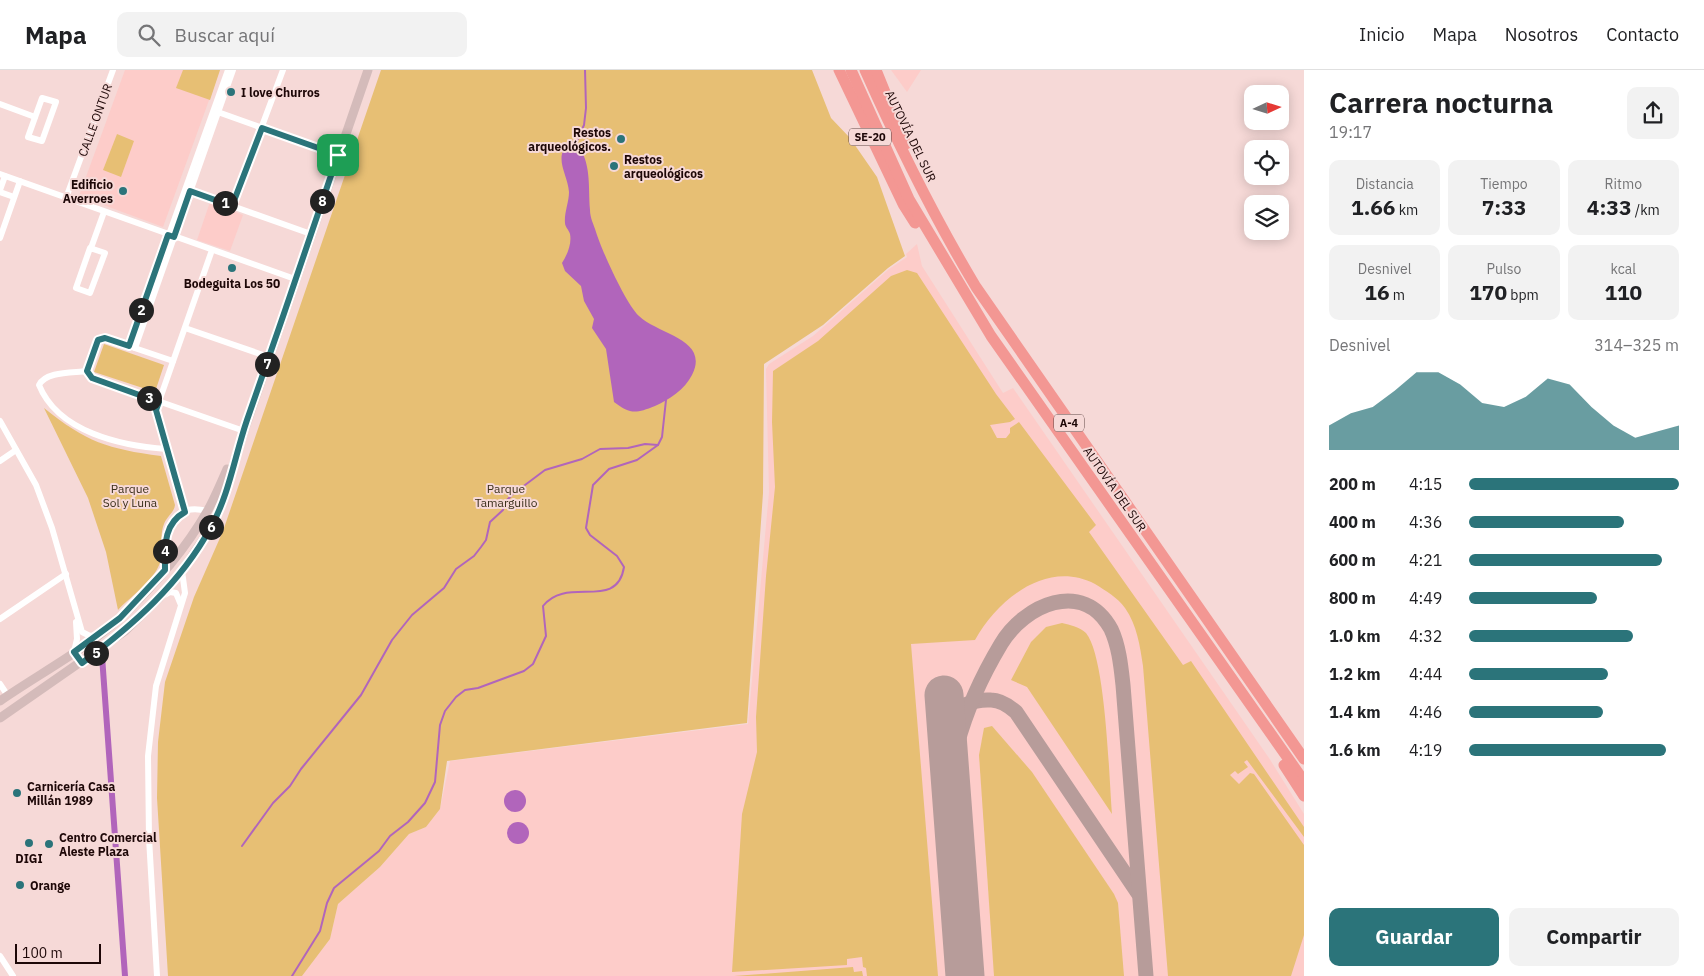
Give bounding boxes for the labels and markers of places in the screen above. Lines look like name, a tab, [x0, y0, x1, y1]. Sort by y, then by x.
place label: I love Churros	[241, 85, 320, 100]
marker: I love Churros	[225, 86, 237, 98]
place label: Restos arqueológicos.	[528, 125, 611, 154]
marker: Restos arqueológicos.	[615, 133, 627, 145]
pin	[317, 134, 359, 176]
place label: Restos arqueológicos	[624, 152, 703, 181]
marker: Restos arqueológicos	[608, 160, 620, 172]
place label: Edificio Averroes	[63, 177, 113, 206]
marker: Edificio Averroes	[117, 185, 129, 197]
pin: 8	[310, 188, 334, 214]
pin: 1	[212, 190, 238, 216]
marker: Bodeguita Los 50	[226, 262, 238, 274]
place label: Bodeguita Los 50	[184, 276, 280, 291]
pin: 2	[128, 298, 154, 322]
pin: 7	[254, 352, 280, 376]
pin: 3	[136, 386, 162, 410]
pin: 6	[198, 514, 224, 540]
pin: 4	[152, 538, 178, 564]
pin: 5	[84, 640, 108, 666]
place label: Carnicería Casa Millán 1989	[27, 779, 116, 808]
marker: Carnicería Casa Millán 1989	[11, 787, 23, 799]
place label: Centro Comercial Aleste Plaza	[59, 830, 157, 859]
marker: DIGI	[23, 837, 35, 849]
marker: Centro Comercial Aleste Plaza	[43, 838, 55, 850]
place label: DIGI	[15, 851, 43, 866]
place label: Orange	[30, 878, 71, 893]
marker: Orange	[14, 879, 26, 891]

